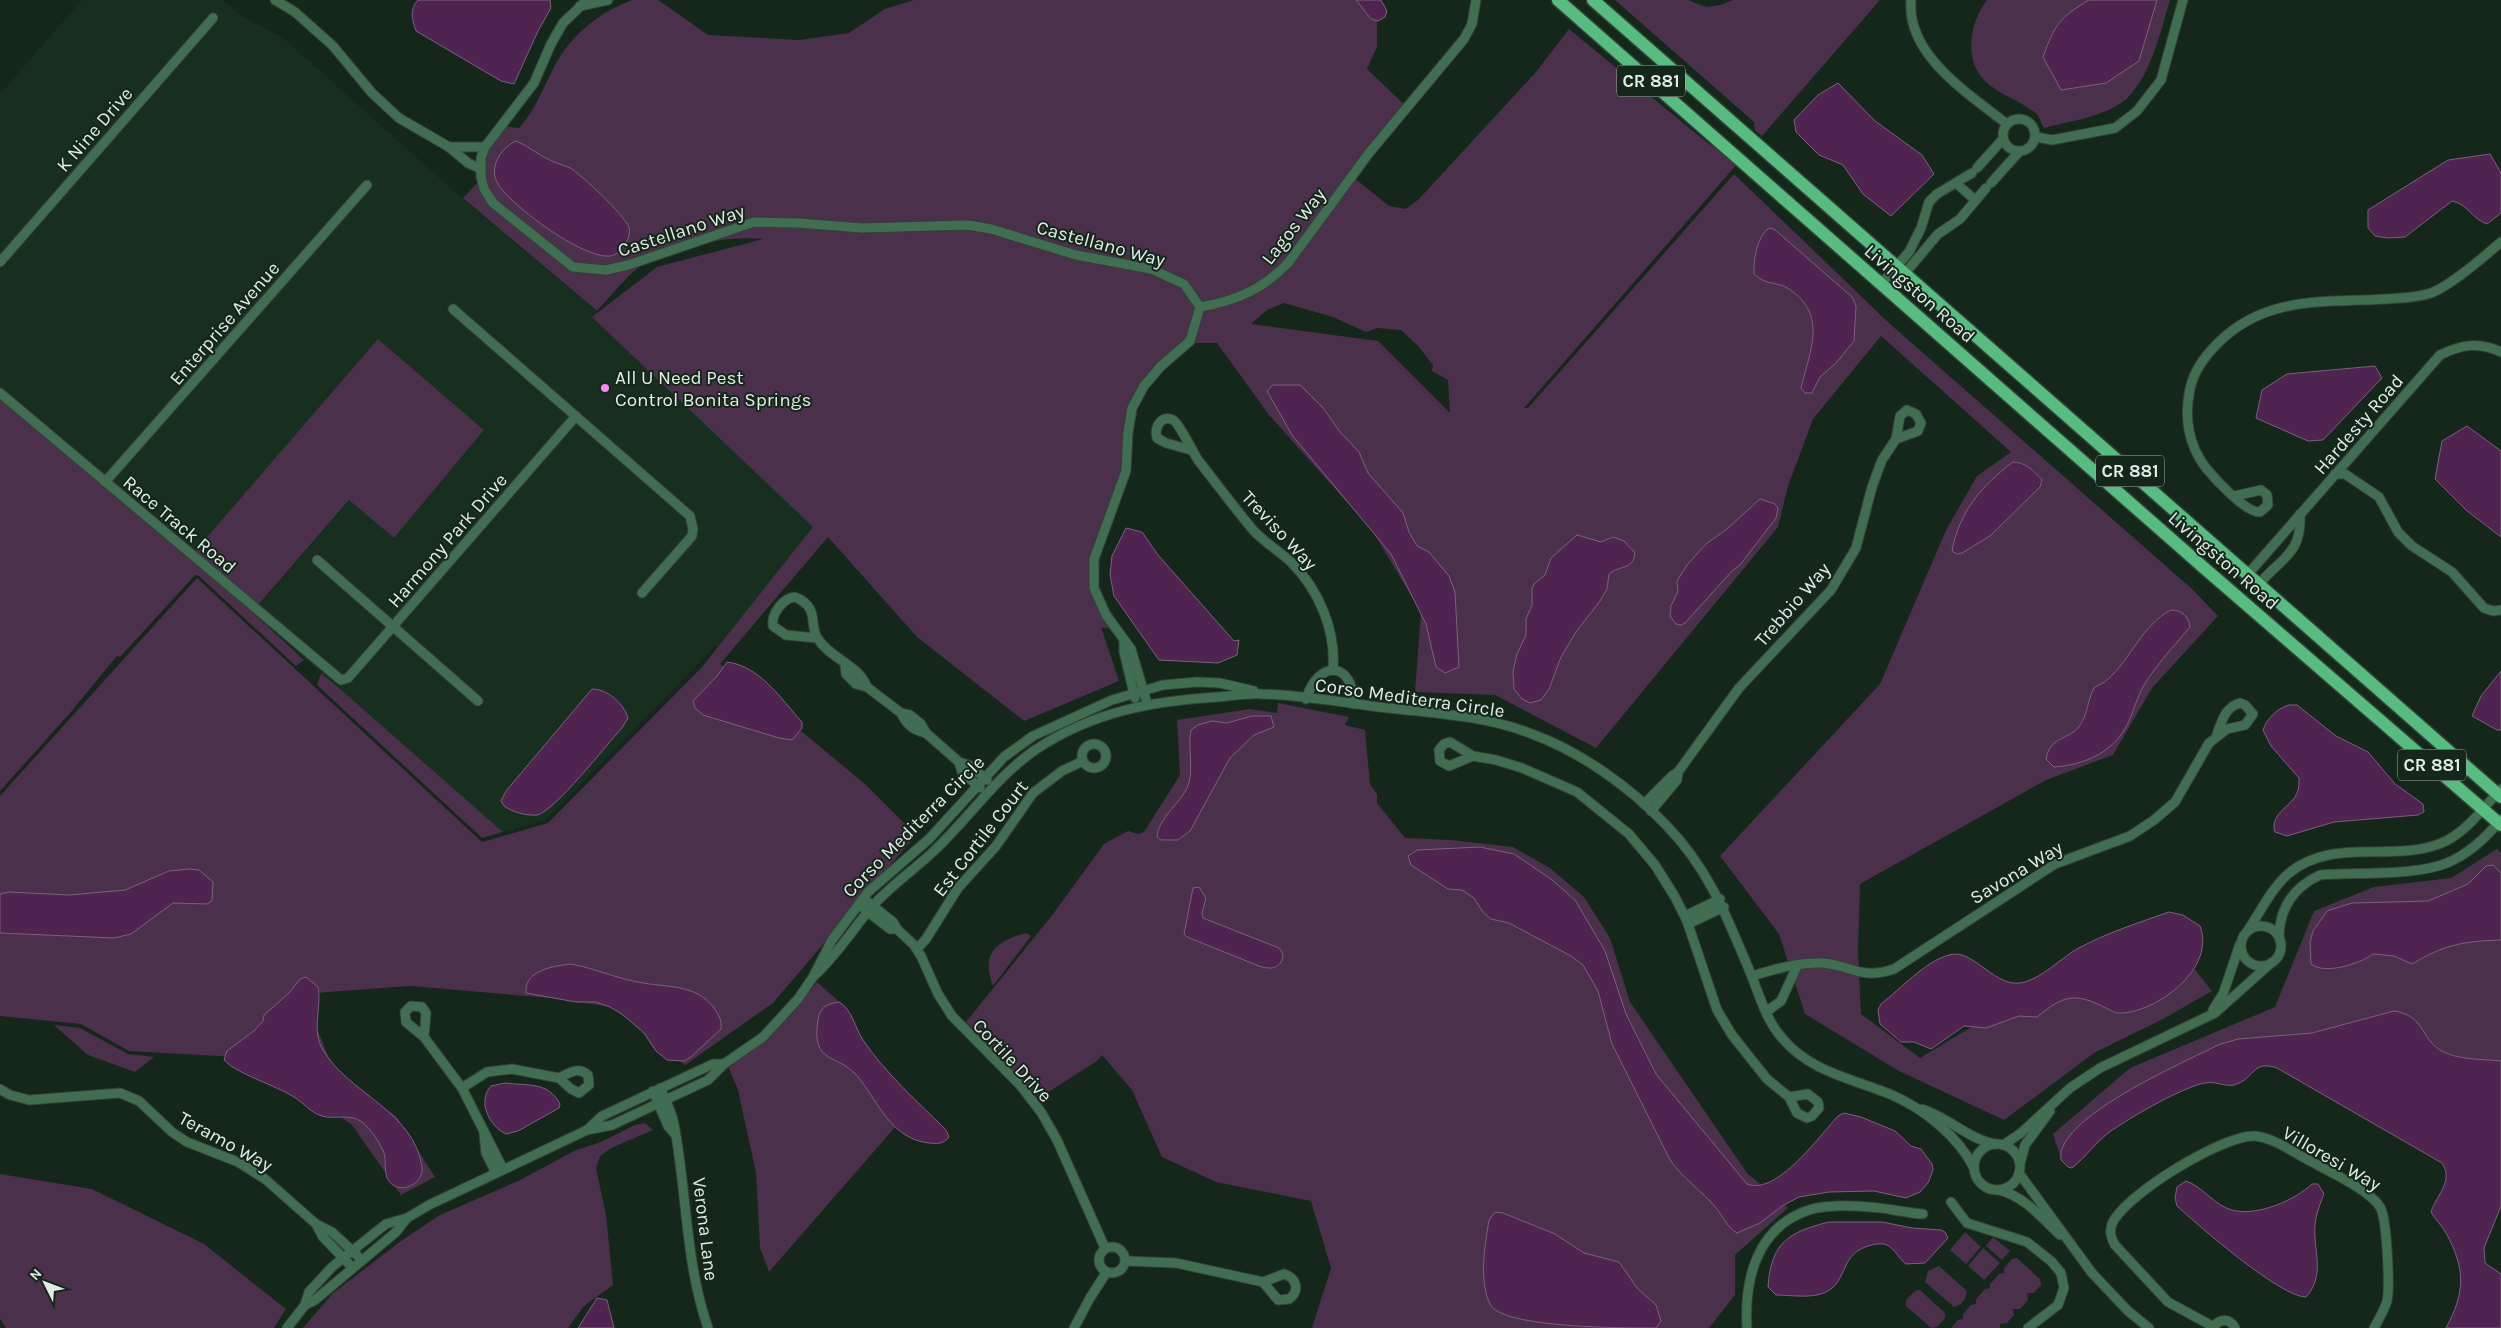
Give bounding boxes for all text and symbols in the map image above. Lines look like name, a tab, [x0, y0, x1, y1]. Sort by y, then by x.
road number: CR 881	[1617, 66, 1685, 96]
street label: K Nine Drive	[52, 83, 137, 176]
street label: Lagos Way	[1257, 184, 1330, 269]
street label: Castellano Way	[615, 200, 748, 262]
street label: Castellano Way	[1034, 216, 1168, 272]
street label: Livingston Road	[1860, 240, 1979, 348]
street label: Enterprise Avenue	[165, 257, 284, 390]
place label: All U Need Pest Control Bonita Springs	[615, 367, 811, 411]
street label: Hardesty Road	[2309, 370, 2408, 479]
marker: All U Need Pest Control Bonita Springs	[599, 382, 611, 394]
road number: CR 881	[2096, 456, 2164, 486]
street label: Harmony Park Drive	[384, 469, 512, 612]
street label: Race Track Road	[119, 471, 240, 578]
street label: Treviso Way	[1237, 486, 1322, 575]
street label: Livingston Road	[2164, 507, 2283, 615]
street label: Trebbio Way	[1750, 558, 1835, 651]
street label: Corso Mediterra Circle	[1314, 674, 1506, 722]
road number: CR 881	[2398, 750, 2466, 780]
street label: Corso Mediterra Circle	[838, 751, 989, 902]
street label: Est Cortile Court	[929, 776, 1033, 901]
street label: Savona Way	[1966, 837, 2067, 909]
street label: Cortile Drive	[968, 1015, 1056, 1107]
street label: Teramo Way	[175, 1107, 276, 1177]
street label: Villoresi Way	[2278, 1122, 2385, 1196]
street label: Verona Lane	[688, 1176, 722, 1282]
north arrow	[20, 1258, 70, 1308]
text: N	[26, 1265, 45, 1284]

